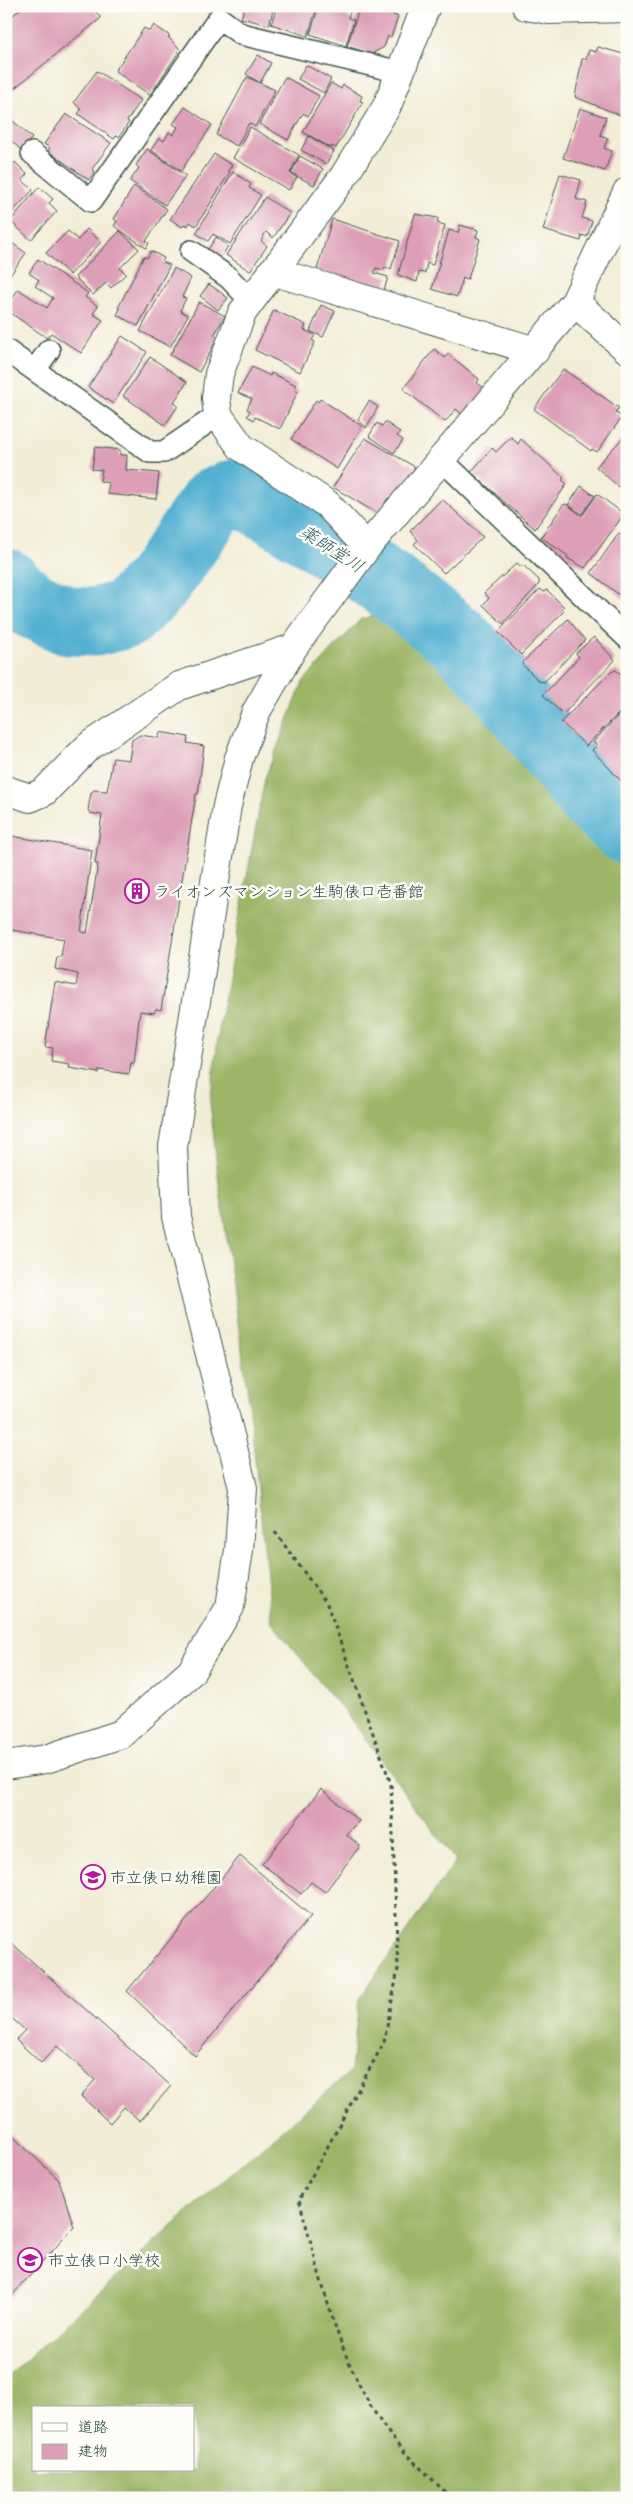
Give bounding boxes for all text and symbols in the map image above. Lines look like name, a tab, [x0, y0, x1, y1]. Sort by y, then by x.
water label: 薬師堂川	[293, 518, 369, 582]
building icon: ライオンズマンション生駒俵口壱番館	[124, 878, 150, 904]
place label: ライオンズマンション生駒俵口壱番館	[154, 880, 424, 905]
school or university icon: 市立俵口幼稚園	[80, 1864, 106, 1890]
place label: 市立俵口幼稚園	[110, 1866, 222, 1891]
school or university icon: 市立俵口小学校	[17, 2247, 43, 2273]
place label: 市立俵口小学校	[48, 2249, 160, 2274]
legend	[32, 2406, 195, 2472]
text: 道路	[78, 2416, 108, 2440]
text: 建物	[78, 2440, 108, 2464]

